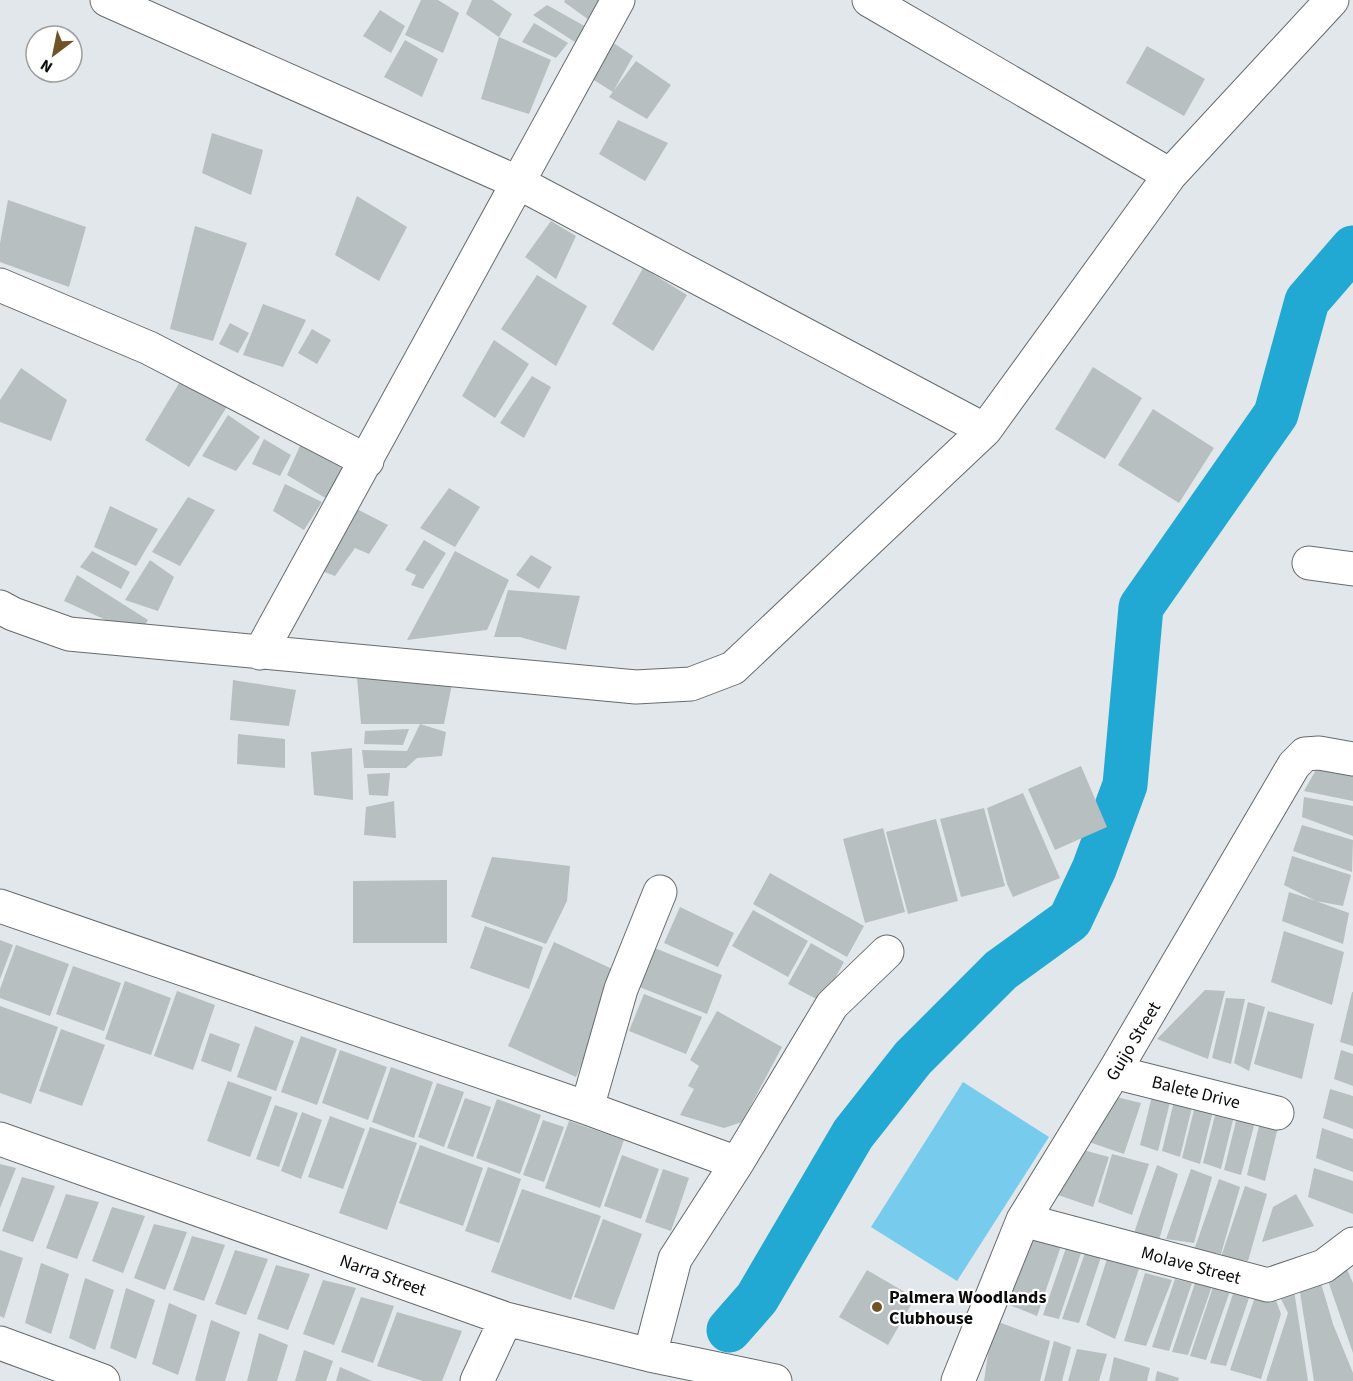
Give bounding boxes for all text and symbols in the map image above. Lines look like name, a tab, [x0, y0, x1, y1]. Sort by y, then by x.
north arrow	[24, 24, 84, 84]
text: N	[36, 54, 57, 78]
street label: Guijo Street	[1100, 997, 1167, 1086]
street label: Balete Drive	[1149, 1069, 1243, 1116]
street label: Molave Street	[1138, 1240, 1244, 1291]
street label: Narra Street	[336, 1248, 430, 1303]
place label: Palmera Woodlands Clubhouse	[889, 1285, 1046, 1331]
marker: Palmera Woodlands Clubhouse	[870, 1300, 884, 1314]

